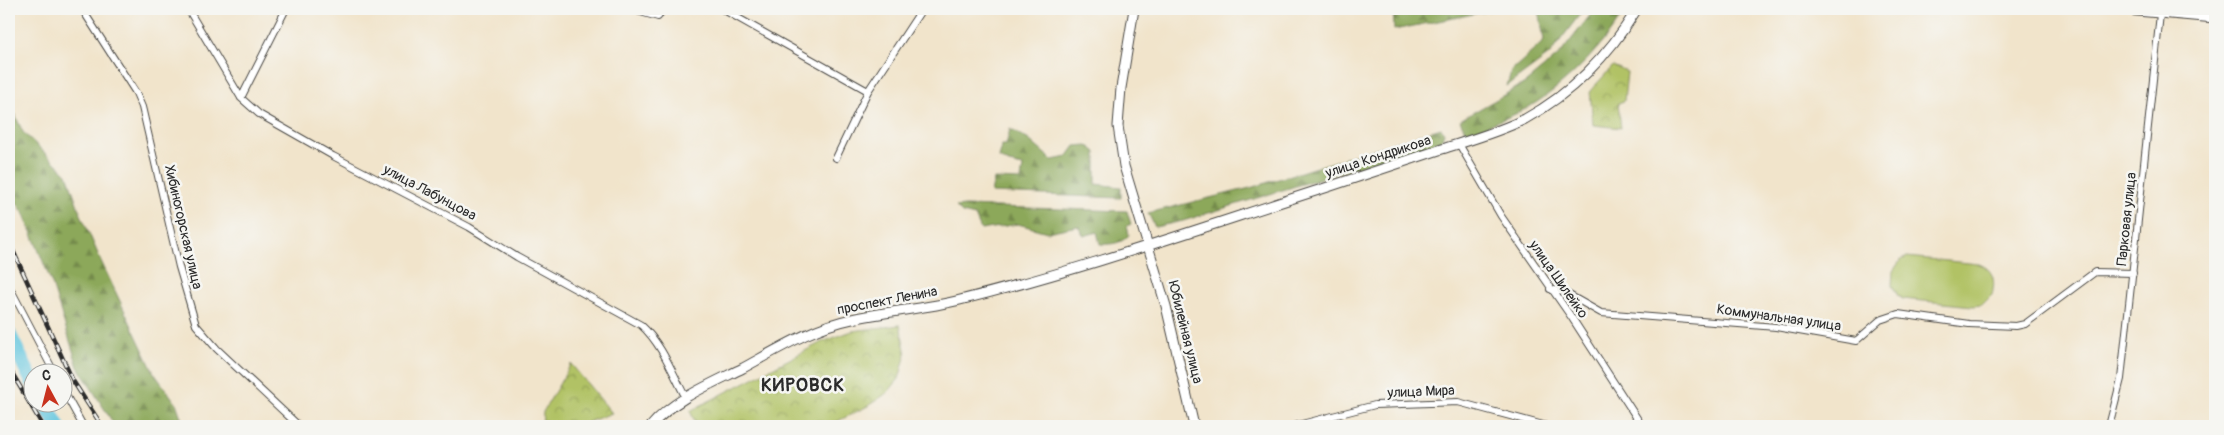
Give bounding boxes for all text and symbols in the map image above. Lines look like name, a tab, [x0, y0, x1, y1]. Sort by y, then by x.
street label: улица Кондрикова	[1322, 131, 1433, 182]
street label: улица Лабунцова	[379, 160, 479, 224]
street label: Хибиногорская улица	[161, 163, 206, 291]
street label: Парковая улица	[2113, 171, 2140, 267]
street label: улица Шилейко	[1525, 236, 1592, 322]
street label: Юбилейная улица	[1165, 279, 1206, 385]
street label: проспект Ленина	[836, 282, 939, 319]
street label: Коммунальная улица	[1716, 300, 1842, 335]
north arrow	[22, 362, 72, 412]
text: С	[41, 367, 52, 385]
district label: КИРОВСК	[761, 373, 845, 397]
street label: улица Мира	[1386, 382, 1455, 401]

